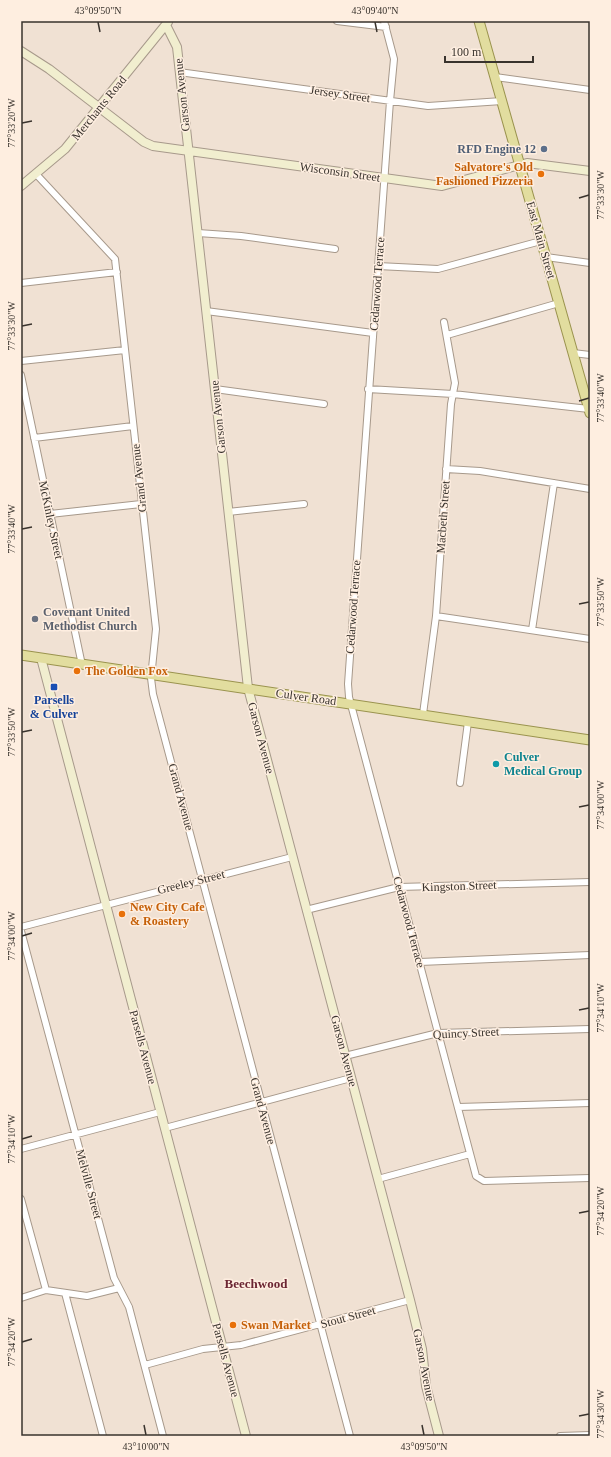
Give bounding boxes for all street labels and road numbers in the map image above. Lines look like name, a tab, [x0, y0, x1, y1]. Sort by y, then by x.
street label: Garson Avenue	[171, 58, 193, 132]
street label: Merchants Road	[69, 73, 129, 143]
street label: Jersey Street	[309, 83, 372, 105]
street label: Wisconsin Street	[299, 159, 382, 185]
street label: East Main Street	[523, 200, 559, 281]
street label: Cedarwood Terrace	[367, 237, 387, 331]
street label: Garson Avenue	[207, 380, 229, 454]
street label: Grand Avenue	[128, 443, 150, 513]
street label: Macbeth Street	[433, 479, 453, 554]
street label: McKinley Street	[36, 480, 66, 561]
street label: Cedarwood Terrace	[343, 560, 363, 654]
street label: Culver Road	[275, 686, 337, 708]
street label: Garson Avenue	[245, 701, 277, 775]
street label: Grand Avenue	[165, 762, 197, 832]
street label: Greeley Street	[156, 867, 227, 897]
street label: Cedarwood Terrace	[390, 875, 428, 969]
street label: Kingston Street	[421, 878, 497, 894]
street label: Parsells Avenue	[126, 1008, 160, 1086]
street label: Garson Avenue	[328, 1014, 360, 1088]
street label: Quincy Street	[433, 1024, 500, 1042]
street label: Grand Avenue	[247, 1076, 279, 1146]
street label: Melville Street	[73, 1148, 105, 1221]
street label: Stout Street	[319, 1303, 378, 1331]
street label: Parsells Avenue	[209, 1321, 243, 1399]
street label: Garson Avenue	[410, 1328, 438, 1402]

